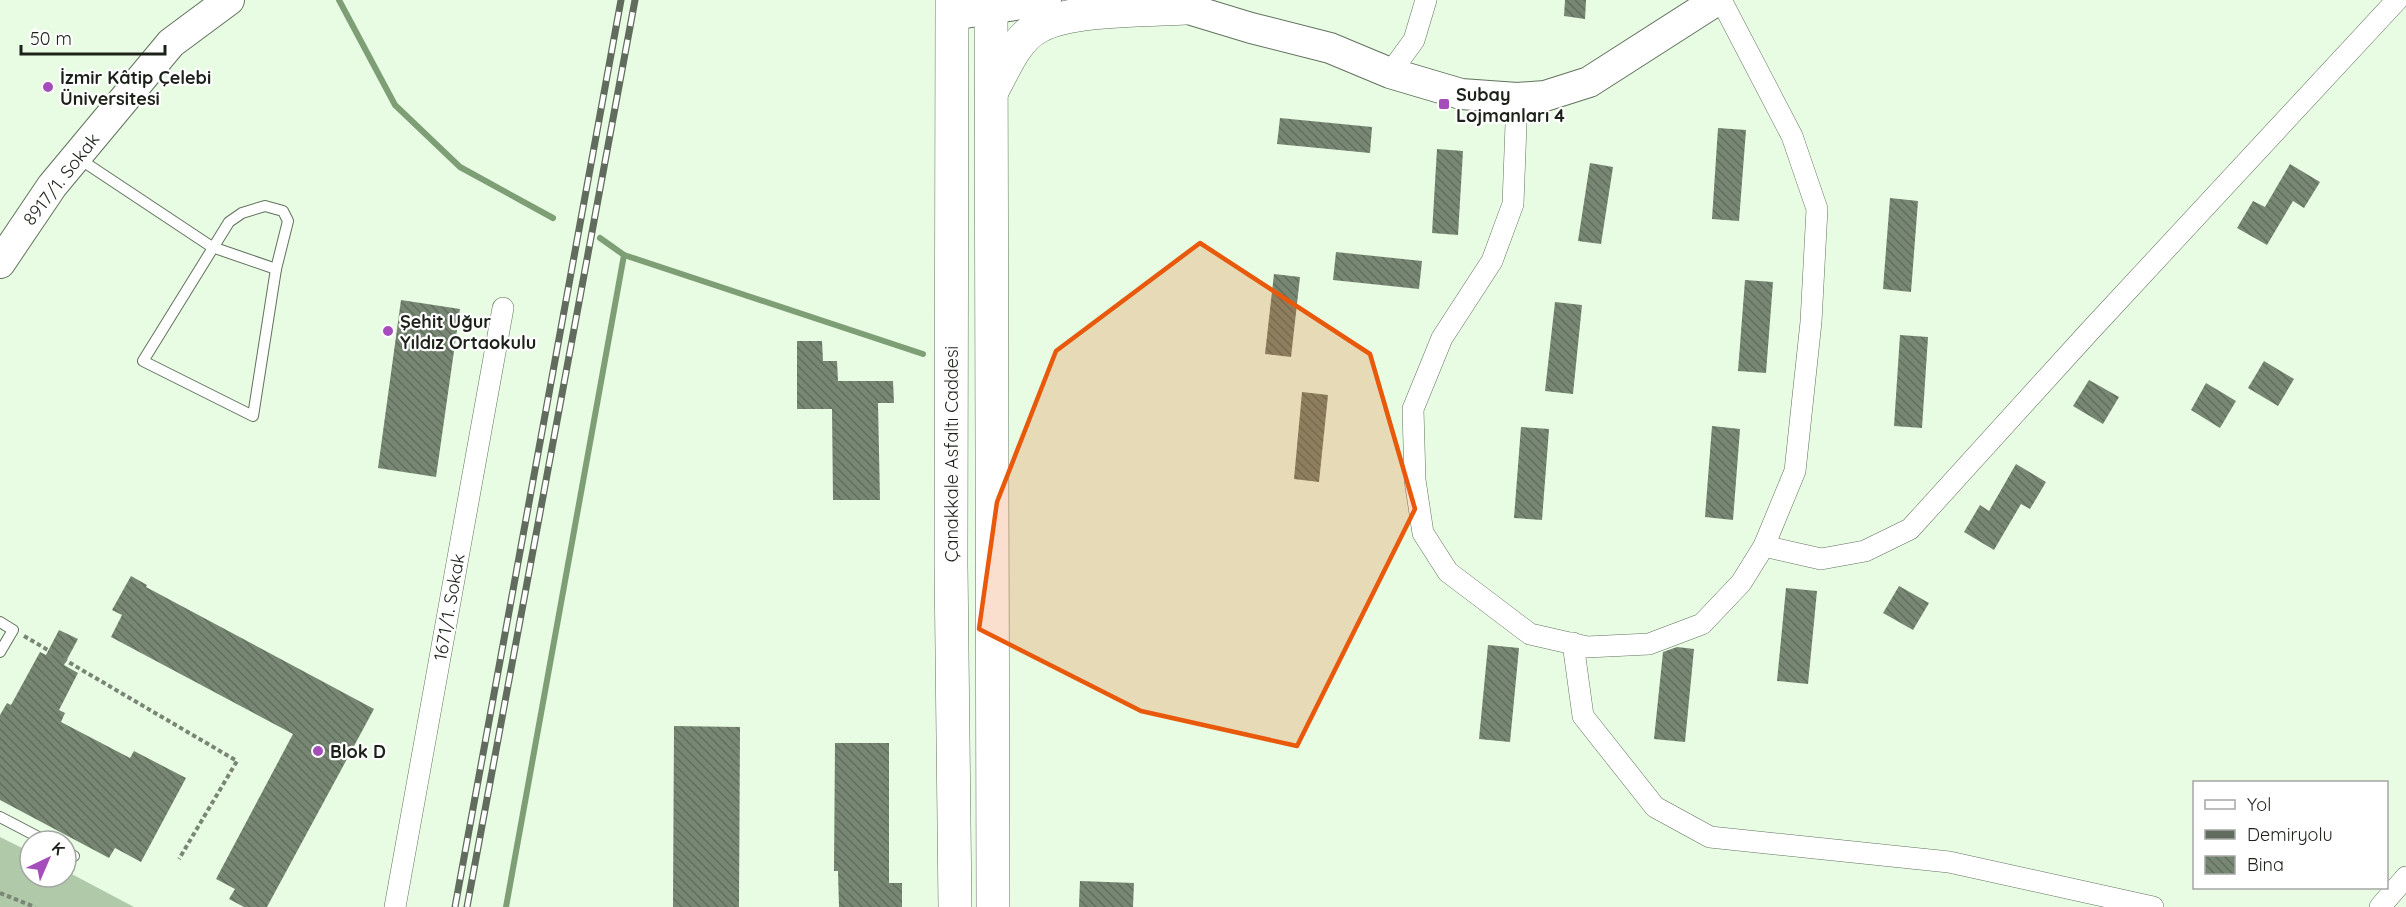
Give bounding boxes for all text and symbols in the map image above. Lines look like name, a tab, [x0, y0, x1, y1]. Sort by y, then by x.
scale bar	[21, 18, 165, 56]
text: 50 m	[30, 27, 72, 50]
place label: İzmir Kâtip Çelebi Üniversitesi	[60, 66, 211, 110]
marker: İzmir Kâtip Çelebi Üniversitesi	[41, 80, 55, 94]
place label: Subay Lojmanları 4	[1456, 83, 1565, 127]
marker: Subay Lojmanları 4	[1437, 97, 1451, 111]
street label: 8917/1. Sokak	[18, 128, 104, 230]
place label: Şehit Uğur Yıldız Ortaokulu	[400, 310, 536, 354]
marker: Şehit Uğur Yıldız Ortaokulu	[381, 324, 395, 338]
street label: Çanakkale Asfaltı Caddesi	[940, 346, 963, 562]
street label: 1671/1. Sokak	[428, 552, 470, 662]
place label: Blok D	[330, 740, 386, 763]
marker: Blok D	[311, 744, 325, 758]
legend	[2193, 781, 2388, 889]
text: Yol	[2247, 793, 2271, 816]
text: Demiryolu	[2247, 823, 2333, 846]
north arrow	[18, 829, 78, 889]
text: K	[48, 837, 69, 859]
text: Bina	[2247, 853, 2284, 876]

